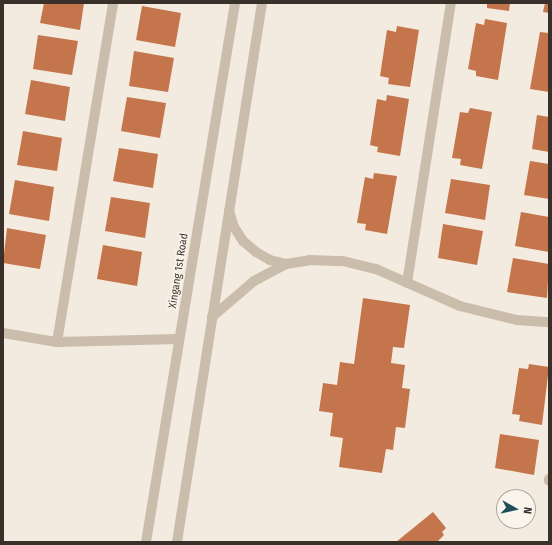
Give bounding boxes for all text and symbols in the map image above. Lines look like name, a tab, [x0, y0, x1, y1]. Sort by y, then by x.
street label: Xingang 1st Road	[167, 233, 191, 309]
north arrow	[496, 489, 536, 529]
text: N	[520, 506, 534, 515]

